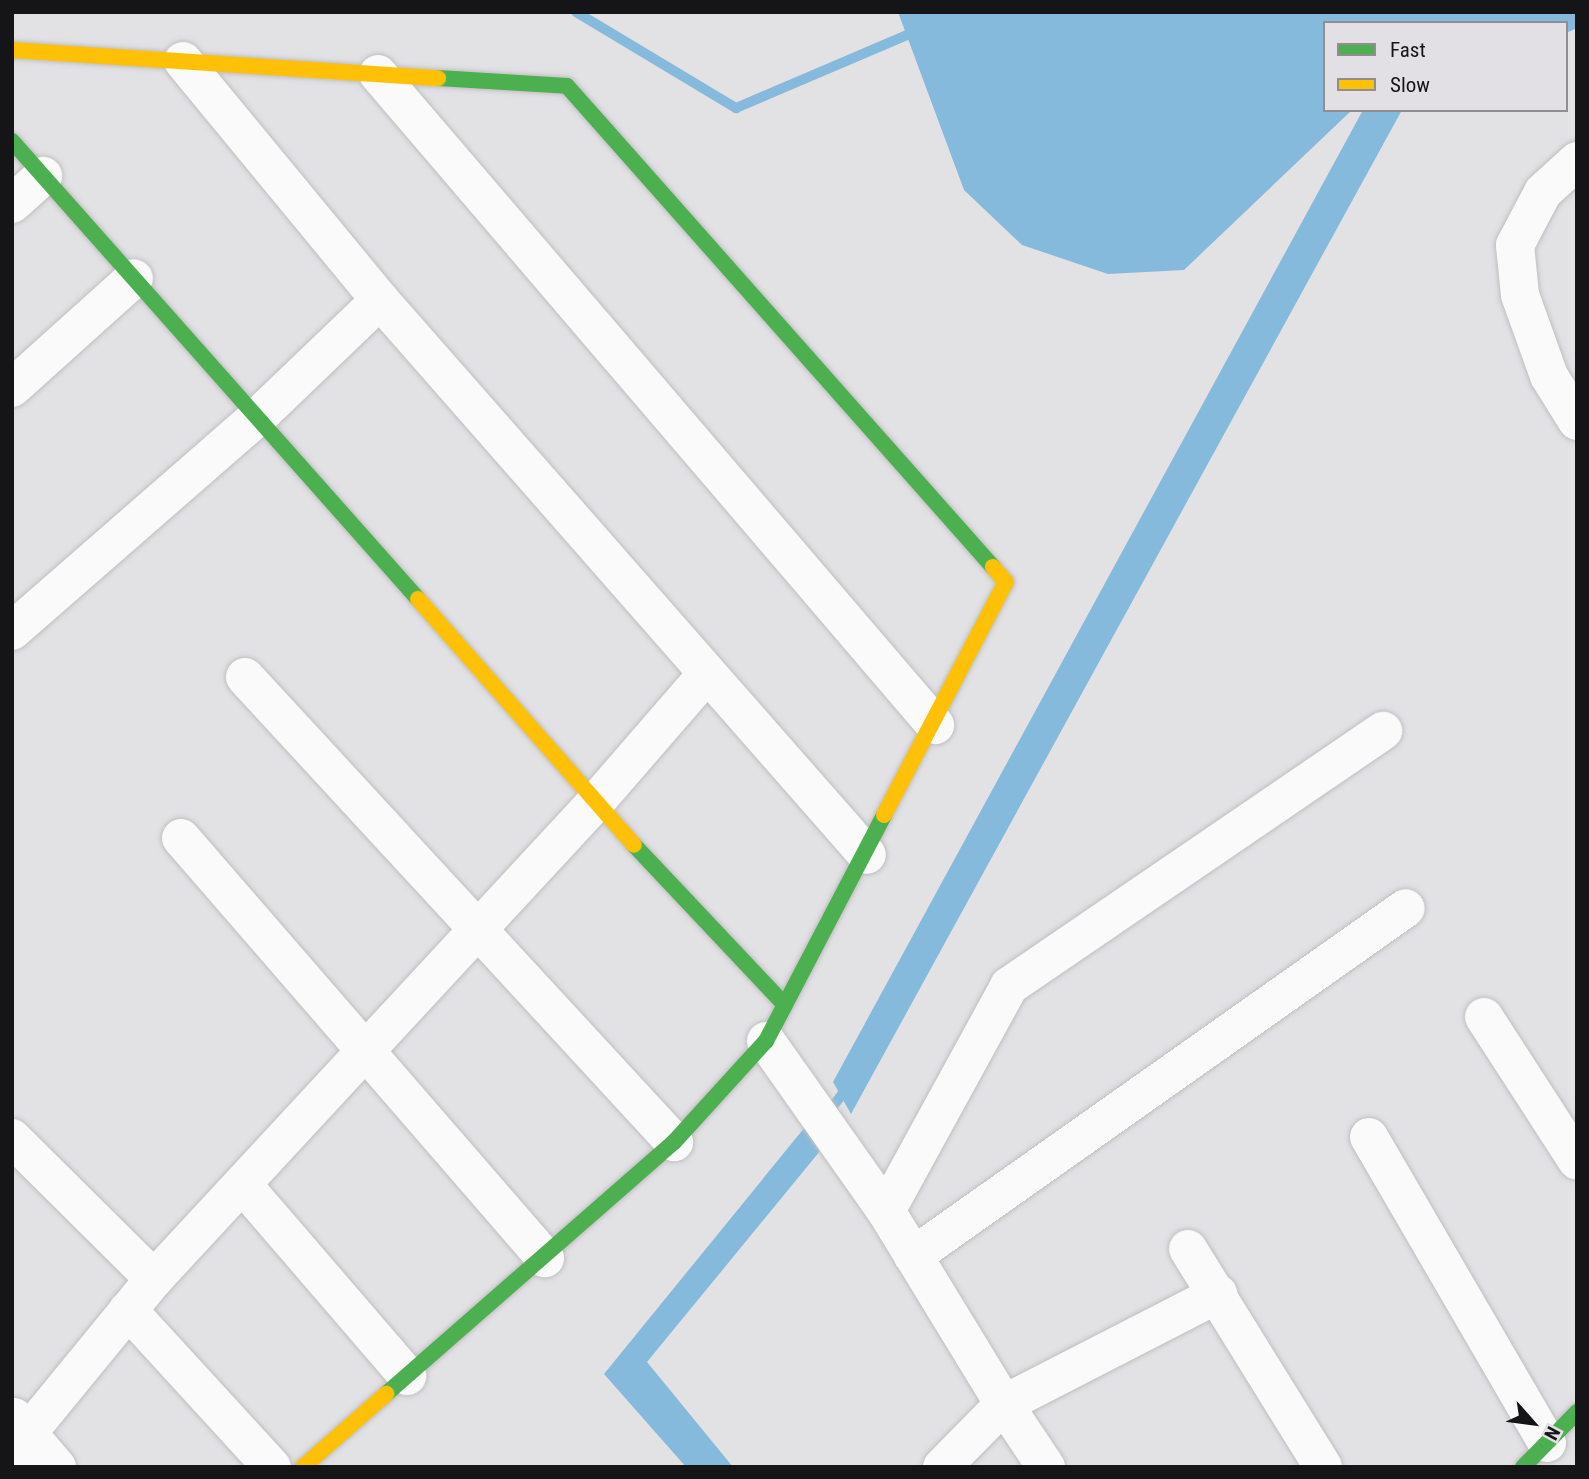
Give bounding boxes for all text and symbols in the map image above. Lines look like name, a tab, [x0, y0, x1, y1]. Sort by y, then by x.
legend	[1323, 21, 1568, 112]
text: Fast	[1390, 38, 1426, 62]
text: Slow	[1390, 73, 1430, 97]
north arrow	[1498, 1388, 1568, 1458]
text: N	[1539, 1423, 1565, 1444]

